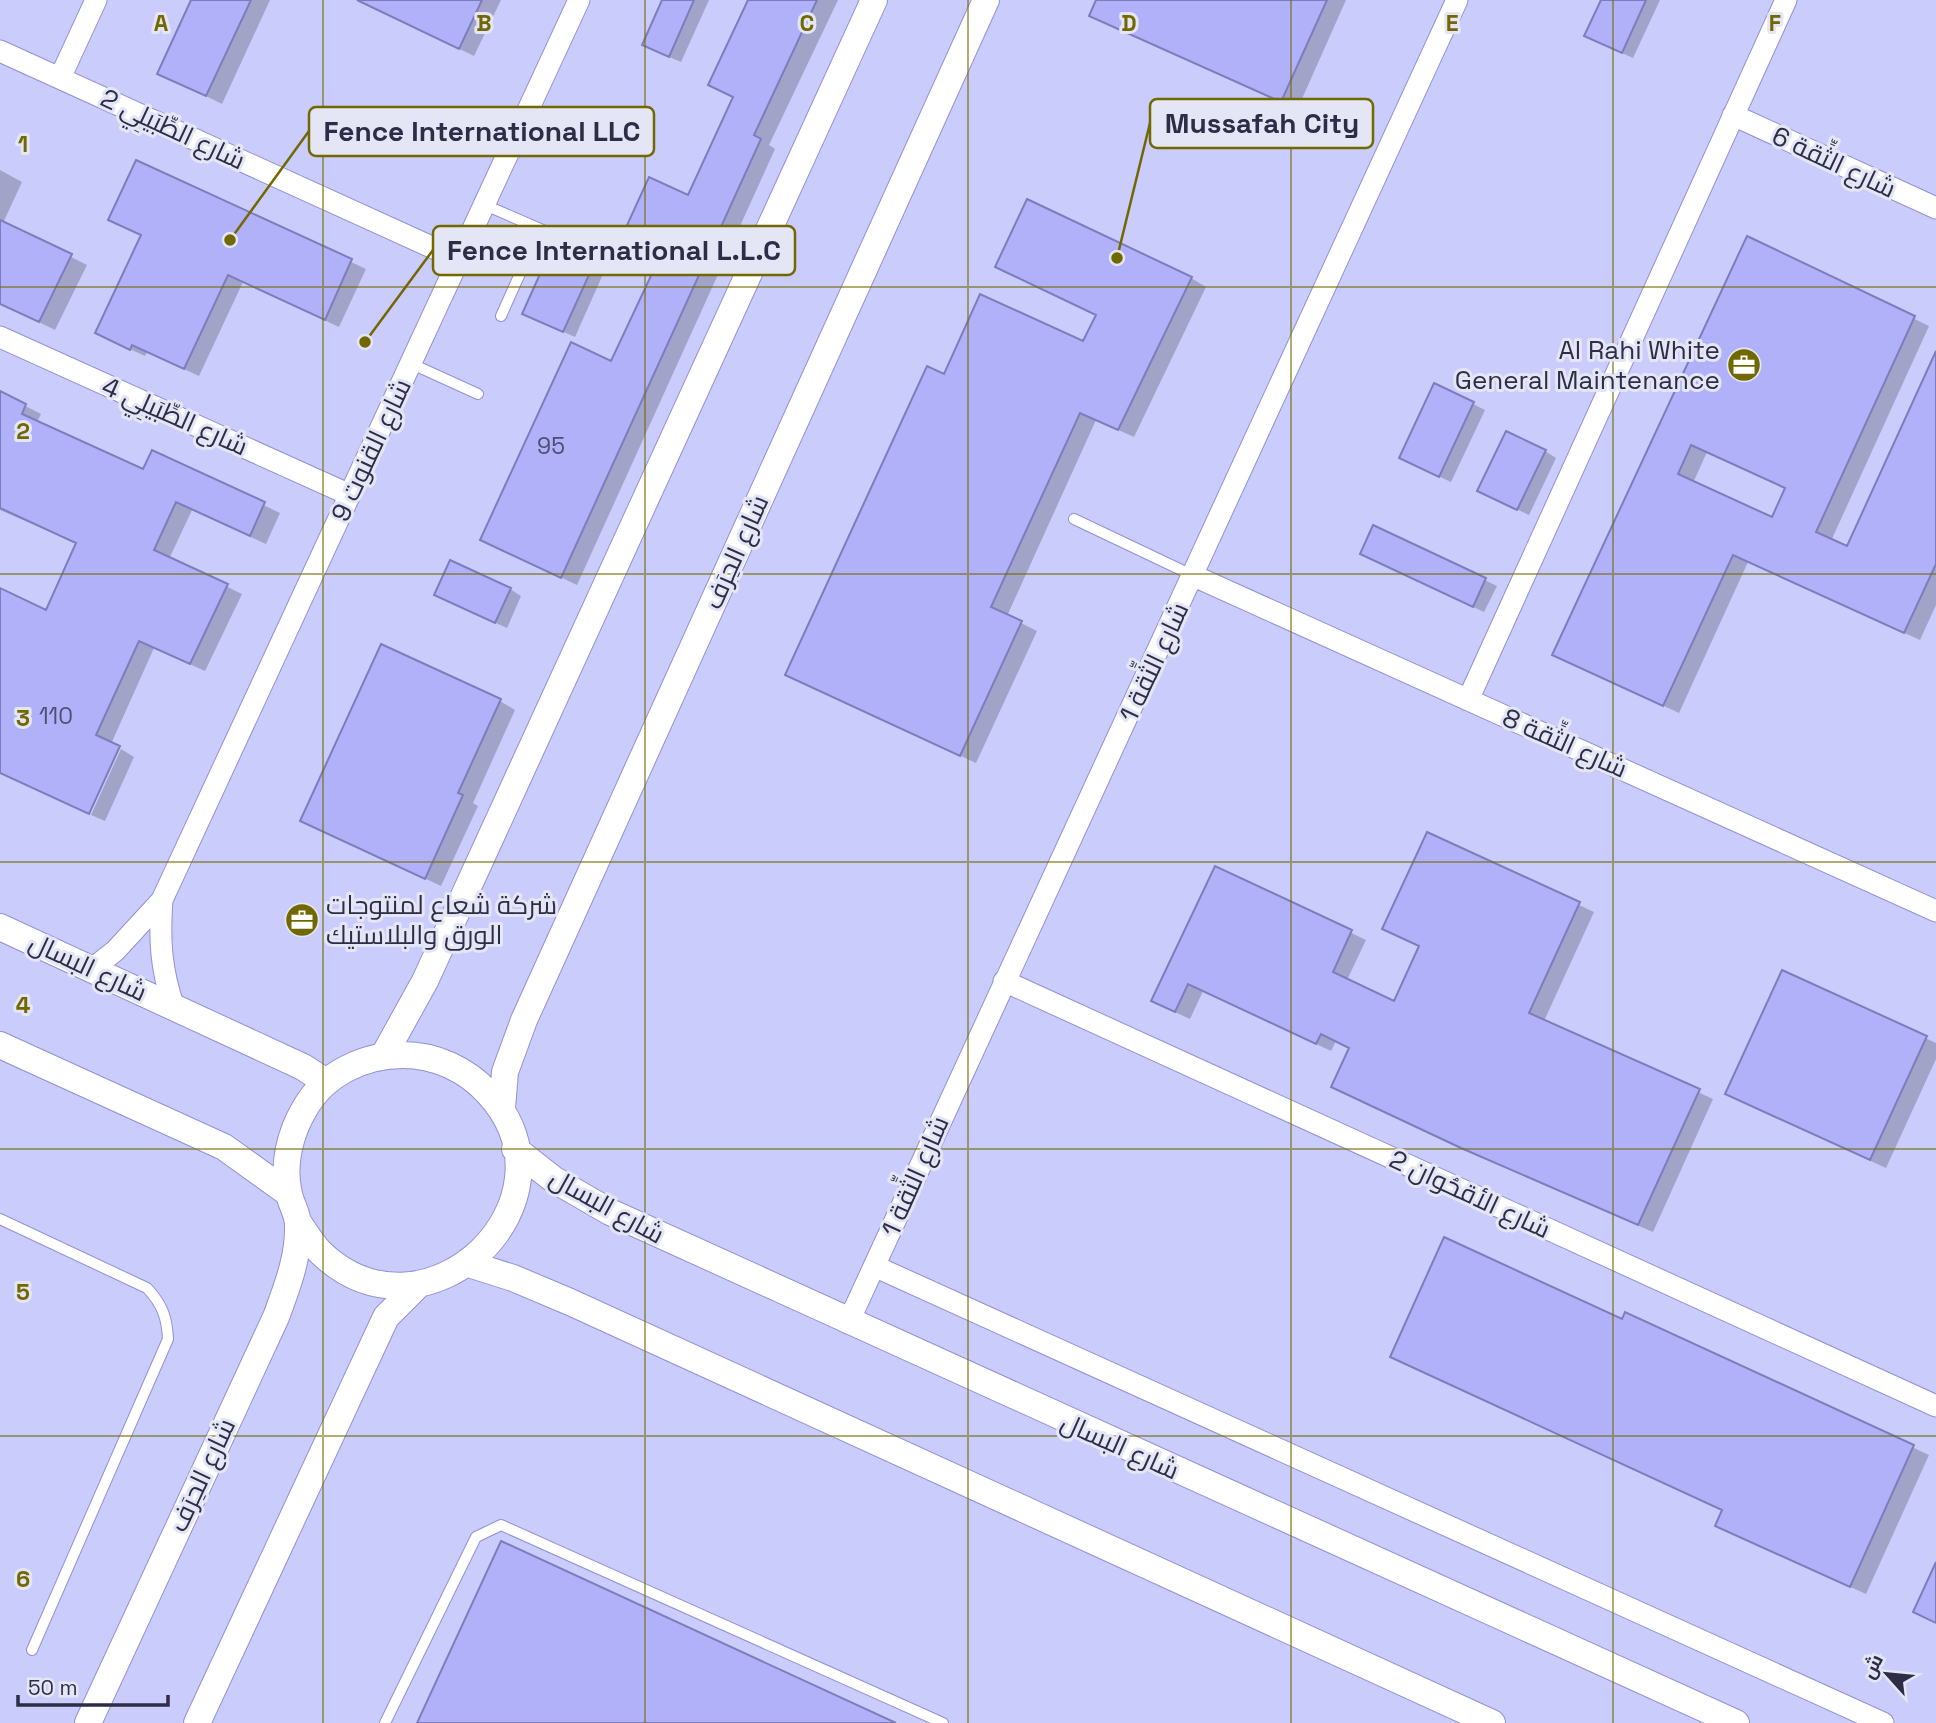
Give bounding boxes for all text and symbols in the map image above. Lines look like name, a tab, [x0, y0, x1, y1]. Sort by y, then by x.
text: A	[154, 8, 169, 38]
text: B	[476, 8, 492, 38]
text: C	[800, 8, 814, 38]
text: D	[1121, 8, 1137, 38]
text: E	[1446, 8, 1458, 38]
text: F	[1769, 8, 1781, 38]
street label: شارع الطِّبَيلِي 2	[94, 81, 251, 181]
callout: Mussafah City	[1150, 99, 1373, 148]
text: Mussafah City	[1165, 105, 1359, 141]
callout: Fence International LLC	[309, 107, 654, 156]
text: Fence International LLC	[323, 113, 641, 149]
street label: شارع الثِّقة 6	[1767, 114, 1903, 206]
text: 1	[18, 129, 28, 159]
callout: Fence International L.L.C	[433, 226, 795, 275]
text: Fence International L.L.C	[447, 232, 781, 268]
place label: Al Rahi White General Maintenance	[1455, 333, 1720, 397]
office icon: Al Rahi White General Maintenance	[1725, 346, 1763, 384]
street label: شارع الطِّبَيلِي 4	[95, 369, 253, 467]
street label: شارع القنوت 9	[323, 373, 419, 527]
text: 2	[16, 416, 30, 446]
house number: 95	[537, 431, 565, 461]
street label: شارع الحِرَف	[696, 490, 776, 614]
street label: شارع الثِّقة 1	[1107, 595, 1196, 727]
street label: شارع الثِّقة 8	[1497, 696, 1635, 786]
house number: 110	[39, 701, 73, 731]
text: 3	[16, 703, 30, 733]
place label: شركة شعاع لمنتوجات الورق والبلاستيك	[326, 888, 557, 952]
office icon: شركة شعاع لمنتوجات الورق والبلاستيك	[283, 901, 321, 939]
street label: شارع البسال	[24, 925, 152, 1009]
text: 4	[16, 990, 31, 1020]
street label: شارع الثِّقة 1	[869, 1109, 957, 1241]
street label: شارع الأقحُوان 2	[1384, 1142, 1556, 1246]
street label: شارع البسال	[544, 1161, 670, 1251]
text: 5	[16, 1277, 30, 1307]
street label: شارع البسال	[1055, 1405, 1185, 1487]
street label: شارع الحِرَف	[161, 1413, 243, 1537]
text: 6	[16, 1564, 30, 1594]
north arrow	[1852, 1639, 1922, 1709]
text: ش	[1856, 1650, 1889, 1683]
scale bar	[18, 1664, 168, 1708]
text: 50 m	[28, 1674, 78, 1701]

